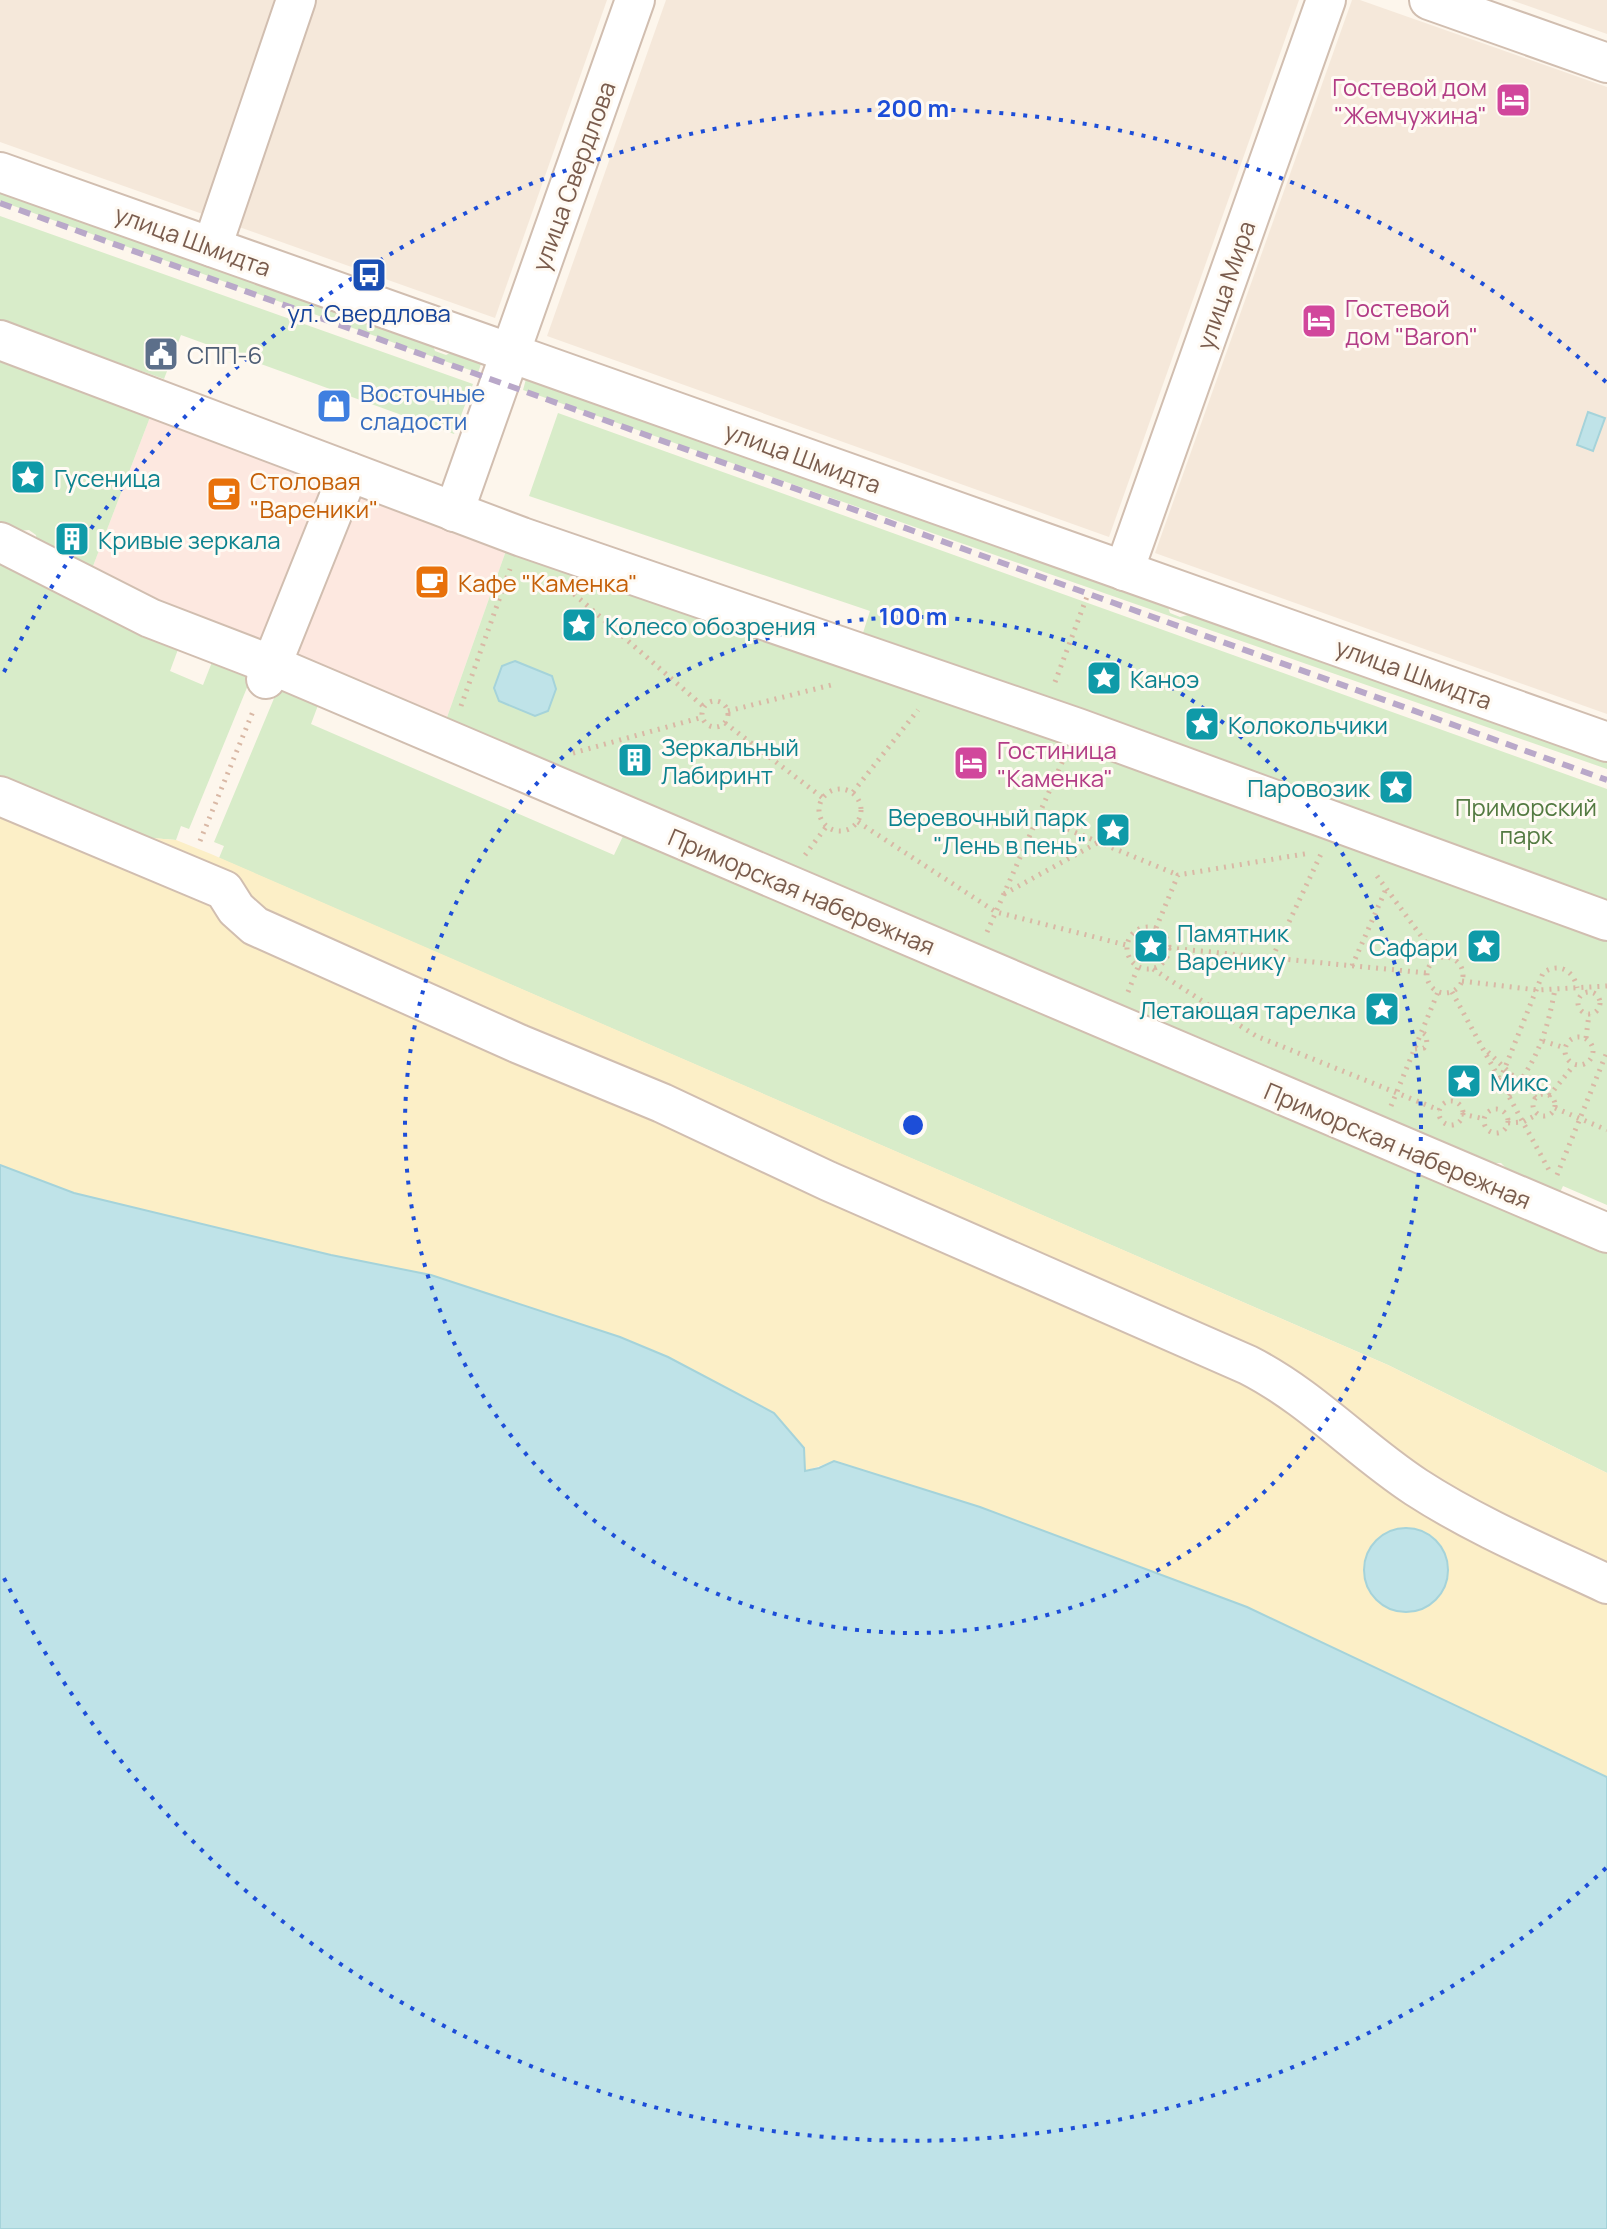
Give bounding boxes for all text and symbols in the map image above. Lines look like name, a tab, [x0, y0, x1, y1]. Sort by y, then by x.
place label: Гостевой дом "Жемчужина"	[1332, 70, 1487, 131]
street label: улица Свердлова	[523, 77, 623, 275]
hotel icon: Гостевой дом "Жемчужина"	[1494, 81, 1532, 119]
text: 200 m	[877, 91, 949, 124]
street label: улица Шмидта	[110, 196, 276, 284]
street label: улица Мира	[1188, 216, 1262, 354]
bus stop icon: ул. Свердлова	[350, 256, 388, 294]
place label: Гостевой дом "Baron"	[1345, 291, 1478, 352]
place label: ул. Свердлова	[287, 296, 451, 329]
hotel icon: Гостевой дом "Baron"	[1300, 302, 1338, 340]
public building icon: СПП-6	[142, 335, 180, 373]
place label: СПП-6	[187, 338, 262, 371]
place label: Восточные сладости	[360, 376, 485, 437]
shop icon: Восточные сладости	[315, 387, 353, 425]
street label: улица Шмидта	[720, 413, 886, 501]
place icon: Гусеница	[9, 458, 47, 496]
place label: Гусеница	[54, 461, 161, 494]
place label: Столовая "Вареники"	[250, 464, 379, 525]
cafe icon: Столовая "Вареники"	[205, 475, 243, 513]
building icon: Кривые зеркала	[53, 520, 91, 558]
place label: Кривые зеркала	[98, 523, 281, 556]
cafe icon: Кафе "Каменка"	[413, 563, 451, 601]
place label: Кафе "Каменка"	[458, 566, 638, 599]
text: 100 m	[879, 599, 947, 632]
place icon: Колесо обозрения	[560, 606, 598, 644]
place label: Колесо обозрения	[605, 609, 816, 642]
street label: улица Шмидта	[1331, 629, 1497, 717]
place icon: Каноэ	[1085, 659, 1123, 697]
place label: Каноэ	[1130, 662, 1199, 695]
place icon: Колокольчики	[1183, 705, 1221, 743]
place label: Колокольчики	[1228, 708, 1388, 741]
place label: Зеркальный Лабиринт	[661, 730, 799, 791]
place label: Гостиница "Каменка"	[997, 733, 1117, 794]
building icon: Зеркальный Лабиринт	[616, 741, 654, 779]
hotel icon: Гостиница "Каменка"	[952, 744, 990, 782]
place icon: Паровозик	[1377, 768, 1415, 806]
place label: Паровозик	[1247, 771, 1371, 804]
park label: Приморский парк	[1455, 790, 1597, 851]
place label: Веревочный парк "Лень в пень"	[888, 800, 1088, 861]
place icon: Веревочный парк "Лень в пень"	[1094, 811, 1132, 849]
street label: Приморская набережная	[664, 820, 940, 962]
place label: Памятник Варенику	[1177, 916, 1290, 977]
place icon: Памятник Варенику	[1132, 927, 1170, 965]
place icon: Сафари	[1465, 927, 1503, 965]
place label: Сафари	[1369, 930, 1458, 963]
place icon: Летающая тарелка	[1363, 990, 1401, 1028]
place label: Летающая тарелка	[1139, 993, 1356, 1026]
place icon: Микс	[1445, 1062, 1483, 1100]
place label: Микс	[1490, 1065, 1549, 1098]
street label: Приморская набережная	[1260, 1074, 1536, 1216]
centre of rings	[899, 1111, 927, 1139]

